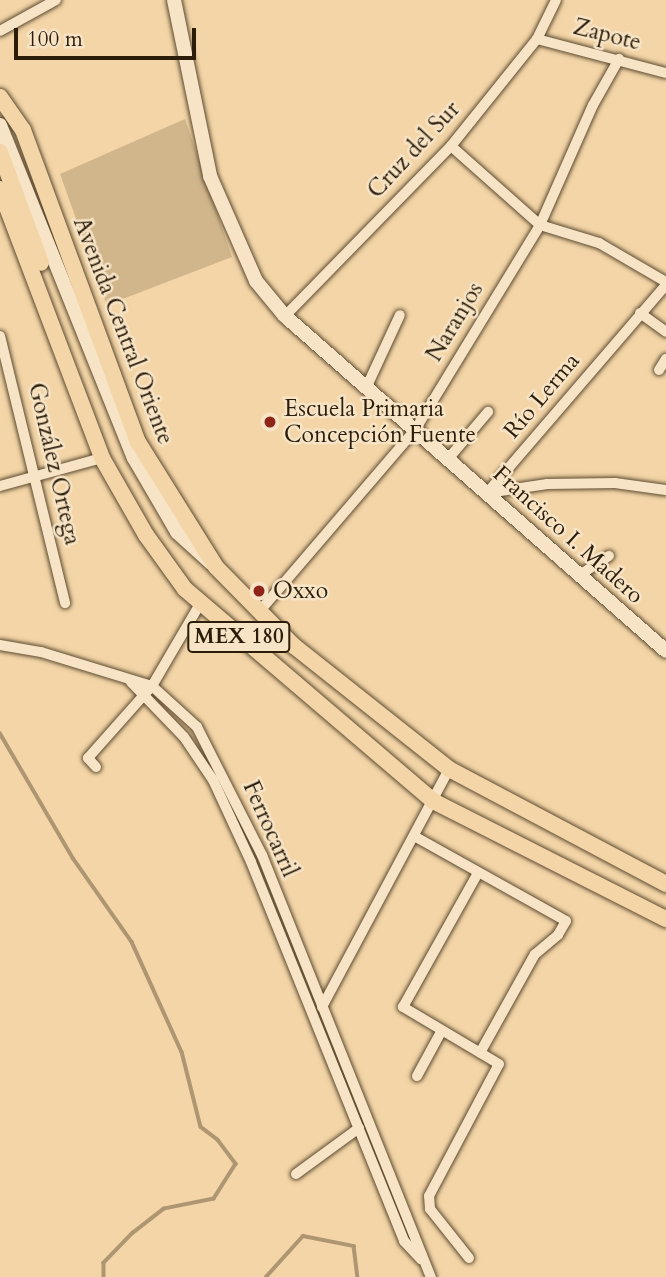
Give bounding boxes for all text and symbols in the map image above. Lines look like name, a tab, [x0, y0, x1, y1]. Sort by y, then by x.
street label: Zapote	[570, 13, 644, 57]
scale bar	[18, 14, 200, 58]
text: 100 m	[27, 25, 83, 54]
street label: Cruz del Sur	[362, 96, 466, 204]
street label: Avenida Central Oriente	[67, 214, 179, 448]
street label: Naranjos	[421, 277, 489, 367]
street label: Río Lerma	[498, 348, 586, 444]
street label: González Ortega	[22, 380, 86, 548]
place label: Escuela Primaria Concepción Fuente	[284, 395, 476, 449]
marker: Escuela Primaria Concepción Fuente	[262, 414, 278, 430]
street label: Francisco I. Madero	[487, 460, 649, 610]
place label: Oxxo	[273, 577, 328, 605]
marker: Oxxo	[251, 583, 267, 599]
road number: MEX 180	[187, 620, 292, 654]
street label: Ferrocarril	[237, 777, 303, 881]

